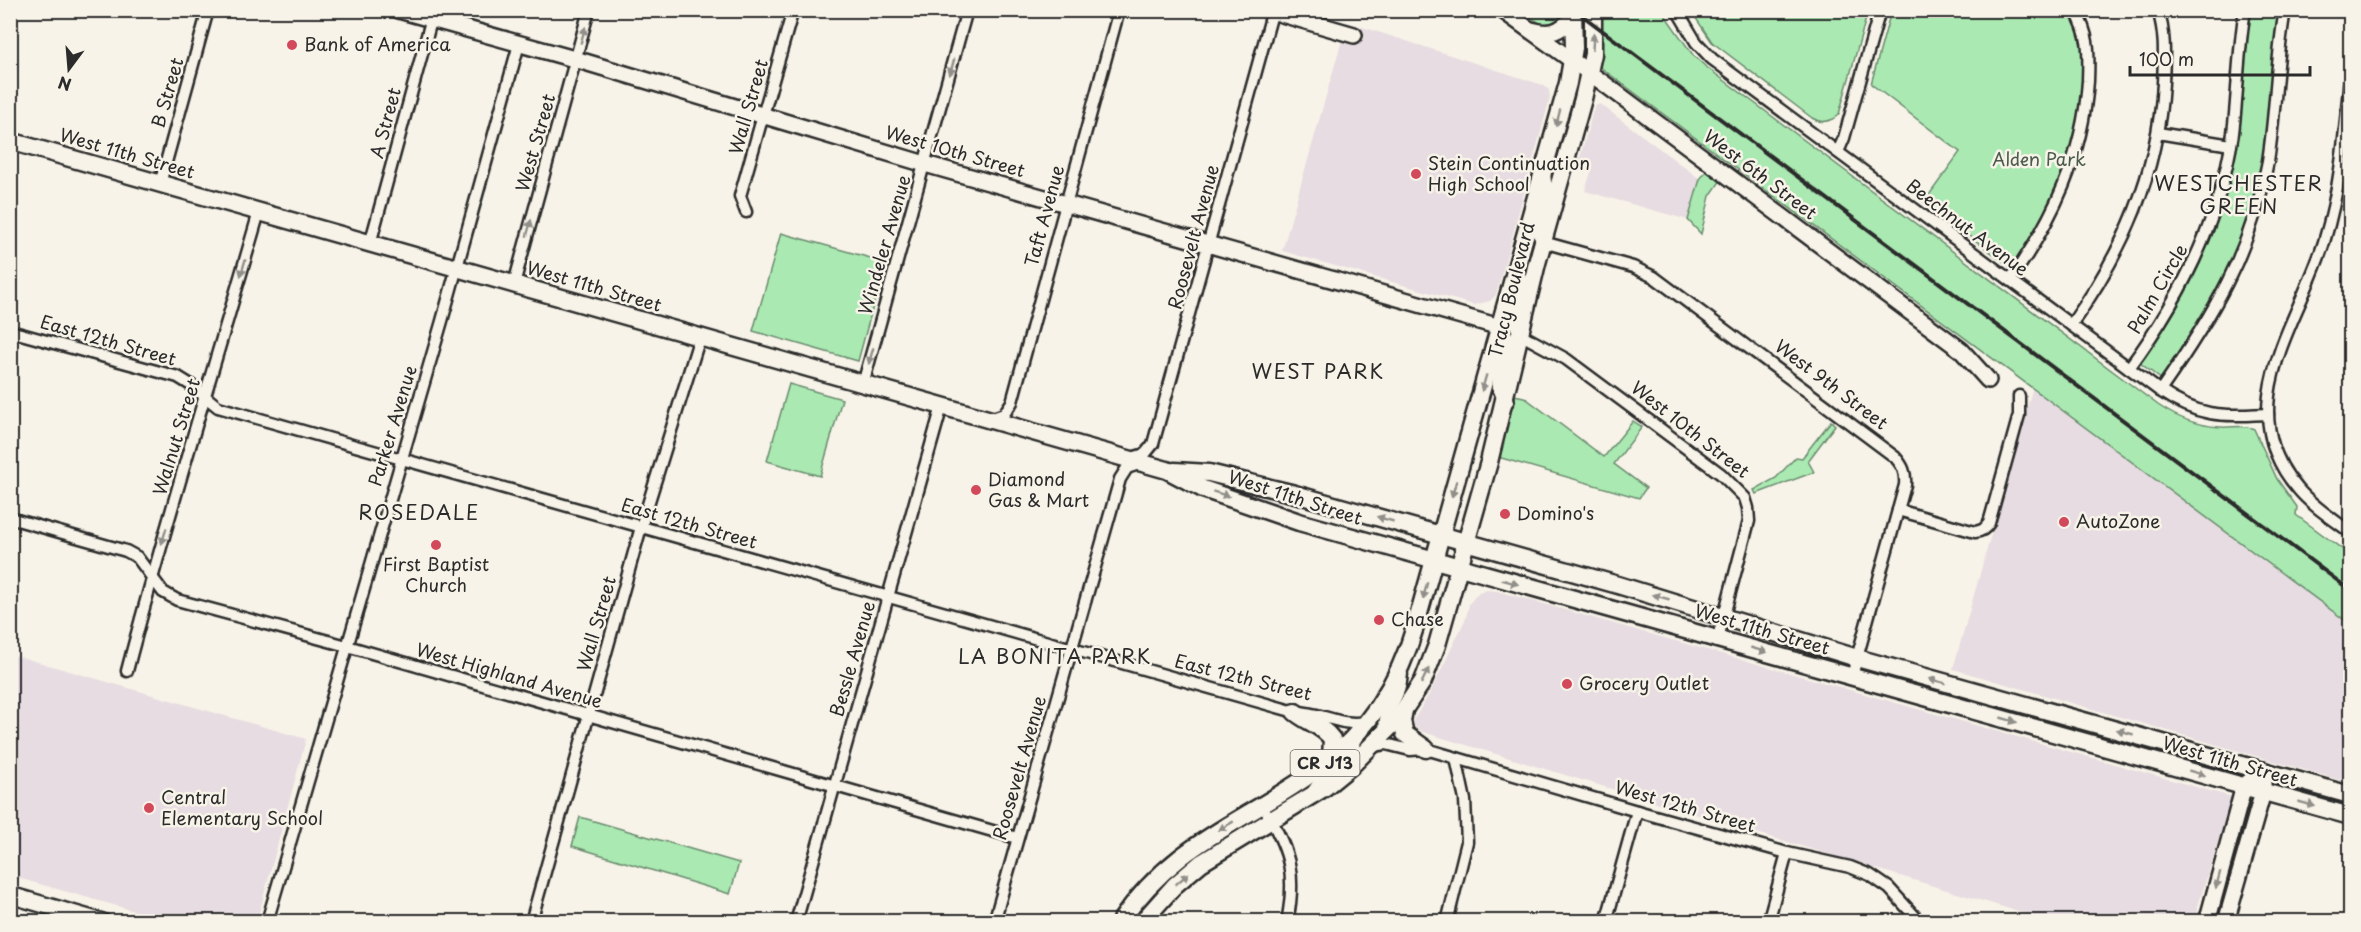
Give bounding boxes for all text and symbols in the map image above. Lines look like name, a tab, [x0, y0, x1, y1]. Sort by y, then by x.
one-way arrow	[578, 26, 588, 44]
place label: Bank of America	[304, 30, 451, 57]
one-way arrow	[1589, 33, 1598, 52]
marker: Bank of America	[285, 38, 299, 52]
north arrow	[39, 39, 99, 99]
scale bar	[2130, 39, 2310, 77]
text: 100 m	[2139, 45, 2194, 72]
street label: B Street	[144, 54, 189, 131]
street label: Wall Street	[721, 56, 774, 157]
one-way arrow	[947, 58, 956, 76]
text: N	[55, 71, 74, 98]
street label: A Street	[362, 84, 407, 161]
street label: West Street	[508, 90, 561, 195]
one-way arrow	[1553, 110, 1562, 128]
street label: West 10th Street	[882, 118, 1028, 183]
street label: West 11th Street	[57, 120, 198, 185]
street label: West 6th Street	[1699, 122, 1823, 225]
park label: Alden Park	[1992, 145, 2086, 172]
place label: Stein Continuation High School	[1428, 149, 1590, 197]
street label: Roosevelt Avenue	[1160, 161, 1225, 312]
street label: Taft Avenue	[1017, 162, 1070, 269]
marker: Stein Continuation High School	[1409, 167, 1423, 181]
district label: WESTCHESTER GREEN	[2154, 168, 2324, 221]
street label: Windeler Avenue	[851, 171, 916, 318]
street label: Beechnut Avenue	[1901, 172, 2035, 282]
one-way arrow	[525, 219, 534, 237]
street label: Tracy Boulevard	[1481, 219, 1540, 360]
street label: Palm Circle	[2120, 238, 2193, 338]
street label: West 11th Street	[524, 253, 665, 318]
one-way arrow	[238, 260, 247, 278]
street label: East 12th Street	[37, 307, 180, 372]
street label: West 9th Street	[1770, 332, 1894, 435]
one-way arrow	[866, 347, 875, 365]
district label: WEST PARK	[1251, 356, 1385, 386]
street label: Parker Avenue	[360, 362, 423, 489]
street label: West 10th Street	[1626, 374, 1756, 484]
street label: Walnut Street	[145, 375, 206, 499]
one-way arrow	[1479, 375, 1488, 393]
street label: West 11th Street	[1225, 462, 1366, 531]
place label: Diamond Gas & Mart	[988, 465, 1089, 513]
one-way arrow	[1449, 480, 1458, 498]
marker: Diamond Gas & Mart	[969, 483, 983, 497]
street label: East 12th Street	[618, 490, 761, 555]
one-way arrow	[1212, 490, 1230, 499]
district label: ROSEDALE	[358, 497, 480, 527]
place label: Domino's	[1517, 499, 1594, 526]
marker: Domino's	[1498, 507, 1512, 521]
place label: AutoZone	[2076, 507, 2160, 534]
one-way arrow	[1376, 514, 1394, 523]
marker: AutoZone	[2057, 515, 2071, 529]
one-way arrow	[159, 527, 168, 545]
marker: First Baptist Church	[429, 538, 443, 552]
place label: First Baptist Church	[383, 550, 489, 598]
street label: Wall Street	[569, 573, 622, 674]
one-way arrow	[1501, 577, 1519, 587]
one-way arrow	[1420, 582, 1429, 600]
one-way arrow	[1652, 592, 1670, 601]
street label: West 11th Street	[1692, 596, 1833, 661]
street label: Bessle Avenue	[822, 597, 881, 720]
place label: Chase	[1391, 605, 1444, 632]
marker: Chase	[1372, 613, 1386, 627]
street label: West Highland Avenue	[413, 635, 606, 714]
district label: LA BONITA PARK	[958, 641, 1152, 671]
street label: East 12th Street	[1172, 646, 1315, 707]
one-way arrow	[1750, 646, 1768, 655]
one-way arrow	[1420, 667, 1430, 684]
place label: Grocery Outlet	[1579, 669, 1709, 696]
one-way arrow	[1928, 676, 1946, 685]
marker: Grocery Outlet	[1560, 677, 1574, 691]
street label: Roosevelt Avenue	[985, 692, 1052, 843]
one-way arrow	[2001, 716, 2019, 725]
one-way arrow	[2116, 726, 2135, 736]
street label: West 11th Street	[2160, 728, 2301, 793]
road number: CR J13	[1290, 750, 1360, 776]
one-way arrow	[2188, 769, 2206, 778]
street label: West 12th Street	[1612, 773, 1759, 839]
place label: Central Elementary School	[161, 783, 323, 831]
one-way arrow	[2298, 800, 2316, 809]
marker: Central Elementary School	[142, 801, 156, 815]
one-way arrow	[1218, 820, 1234, 831]
one-way arrow	[2213, 871, 2222, 889]
one-way arrow	[1174, 872, 1190, 885]

